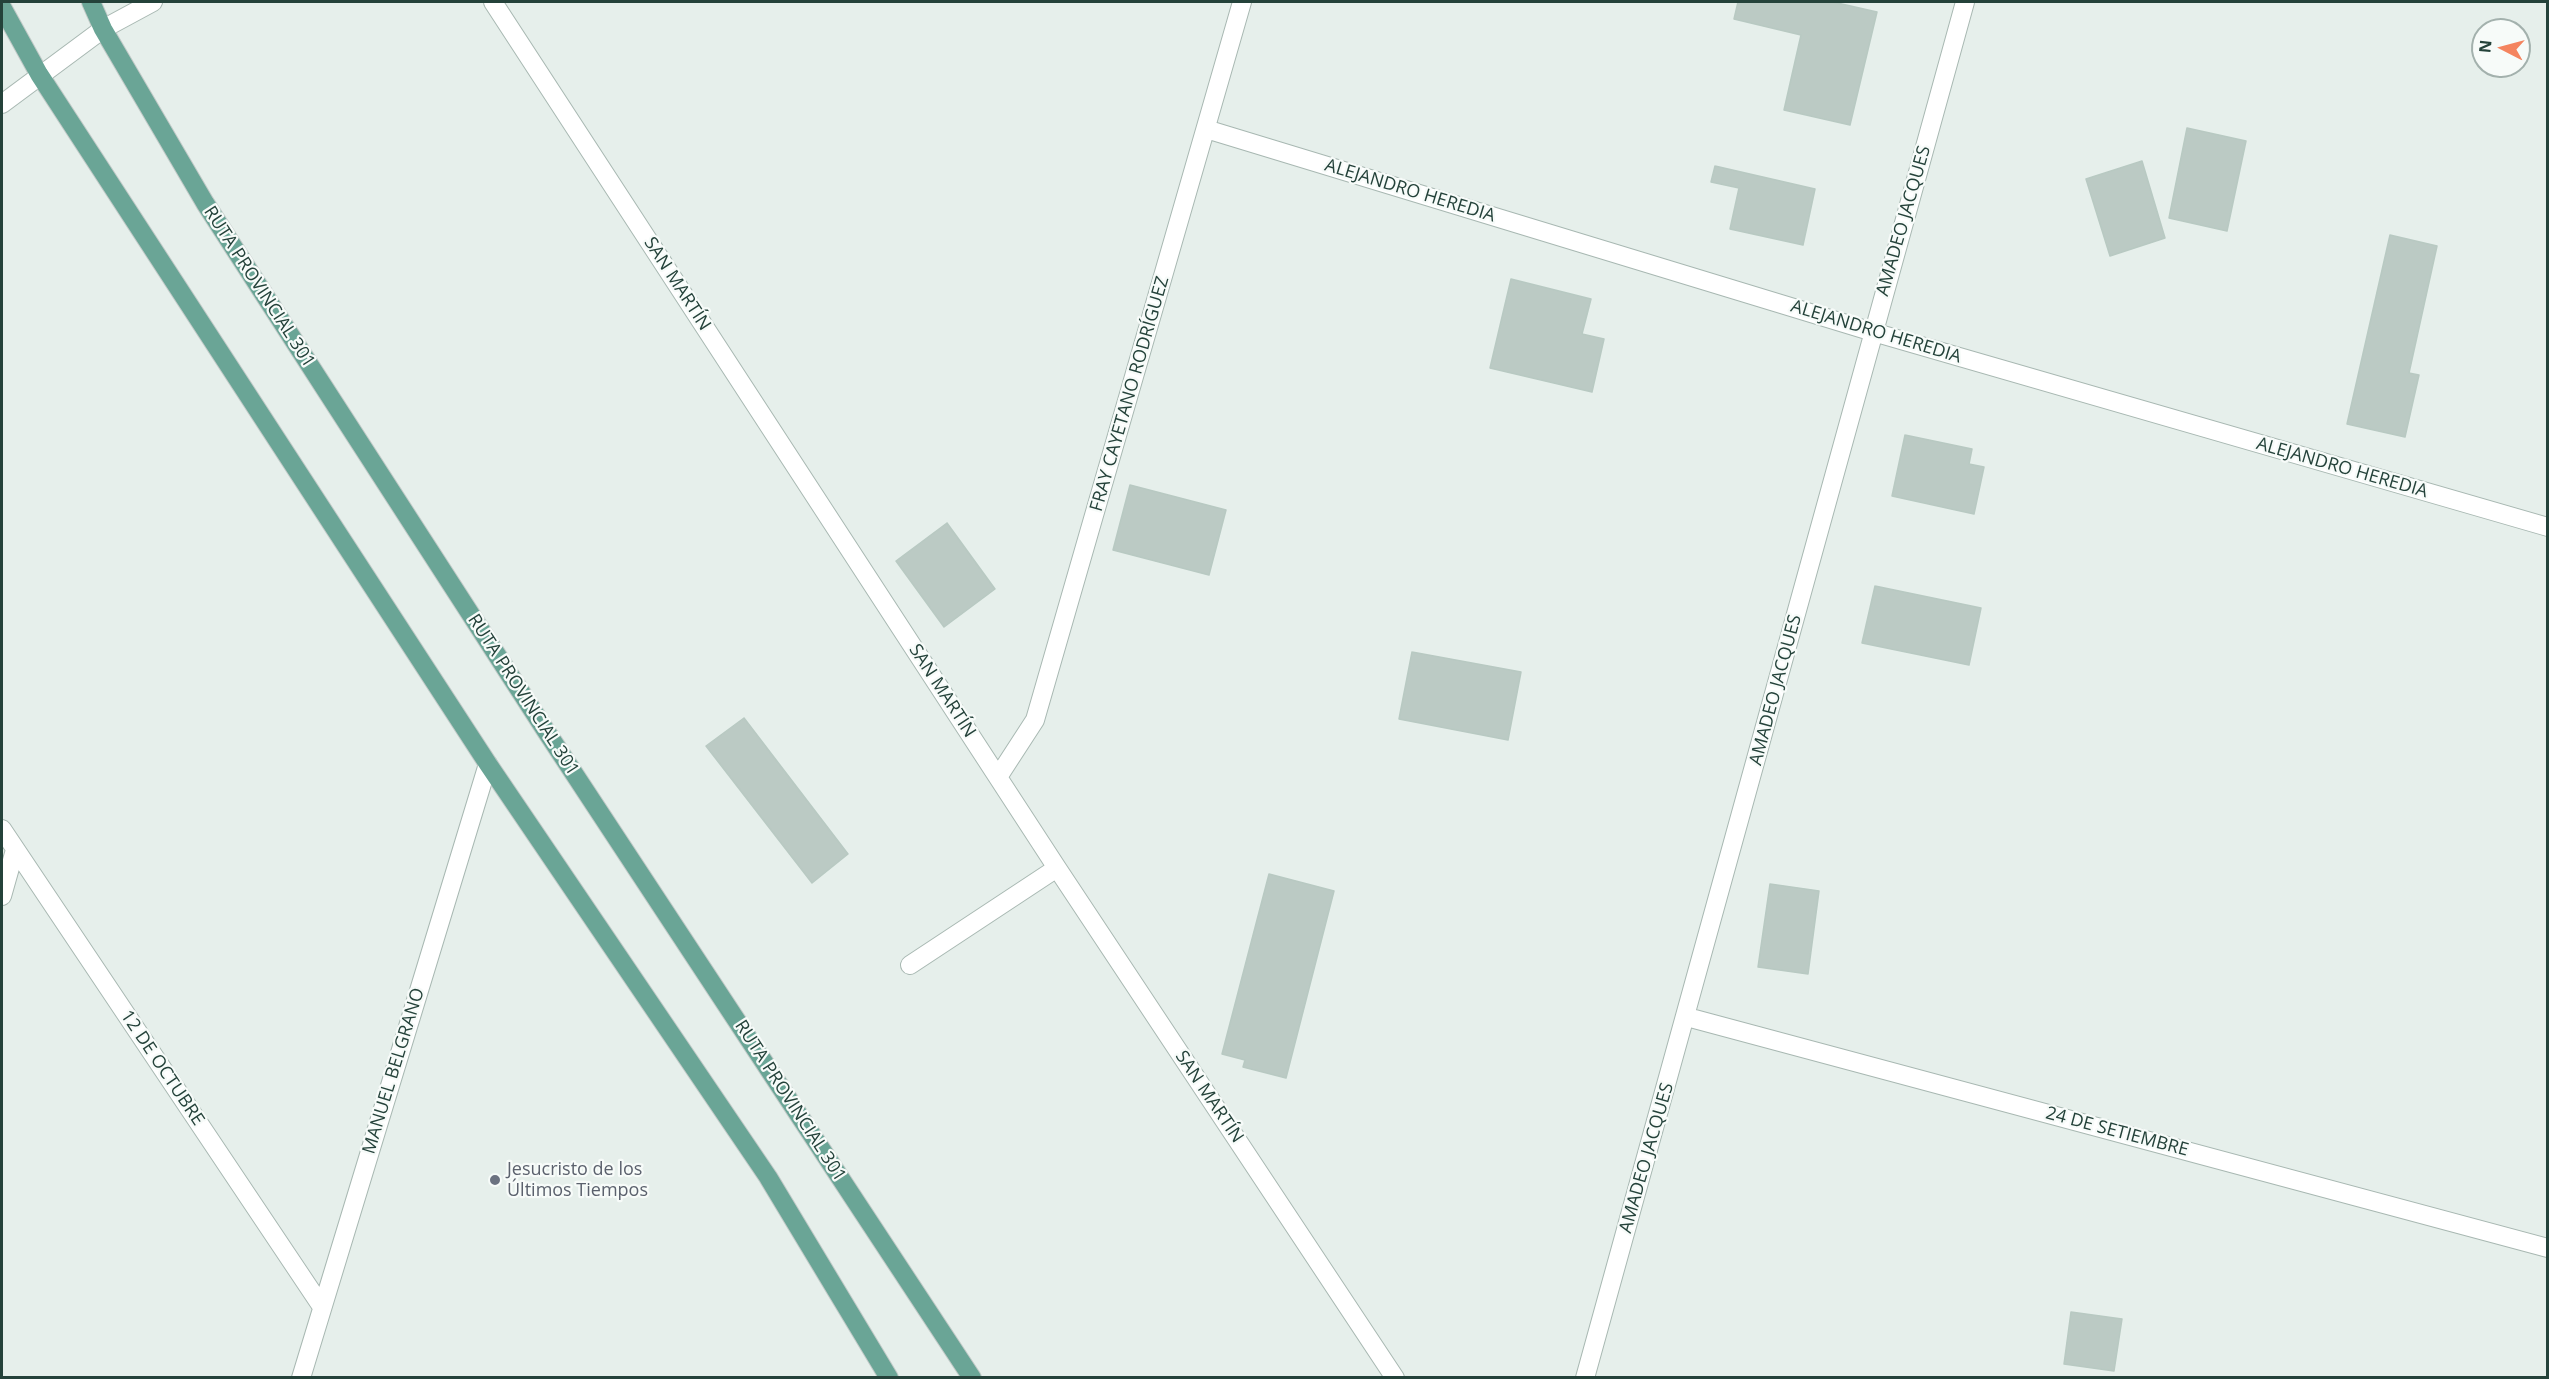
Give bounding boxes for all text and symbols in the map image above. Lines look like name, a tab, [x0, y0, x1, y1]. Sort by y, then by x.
north arrow	[2471, 18, 2531, 78]
text: N	[2473, 39, 2497, 54]
street label: AMADEO JACQUES	[1872, 143, 1936, 299]
street label: ALEJANDRO HEREDIA	[1322, 155, 1498, 227]
street label: RUTA PROVINCIAL 301	[199, 202, 319, 372]
street label: SAN MARTÍN	[639, 233, 715, 335]
street label: FRAY CAYETANO RODRÍGUEZ	[1086, 274, 1174, 514]
street label: ALEJANDRO HEREDIA	[1788, 296, 1964, 368]
street label: ALEJANDRO HEREDIA	[2254, 433, 2430, 503]
street label: RUTA PROVINCIAL 301	[463, 610, 583, 780]
street label: AMADEO JACQUES	[1745, 612, 1807, 768]
street label: SAN MARTÍN	[904, 640, 980, 742]
street label: MANUEL BELGRANO	[358, 985, 430, 1157]
street label: 12 DE OCTUBRE	[116, 1006, 208, 1130]
street label: RUTA PROVINCIAL 301	[730, 1016, 850, 1186]
street label: SAN MARTÍN	[1170, 1047, 1248, 1147]
street label: AMADEO JACQUES	[1615, 1080, 1679, 1236]
street label: 24 DE SETIEMBRE	[2043, 1103, 2191, 1161]
place label: Jesucristo de los Últimos Tiempos	[507, 1159, 648, 1202]
marker: Jesucristo de los Últimos Tiempos	[488, 1173, 502, 1187]

